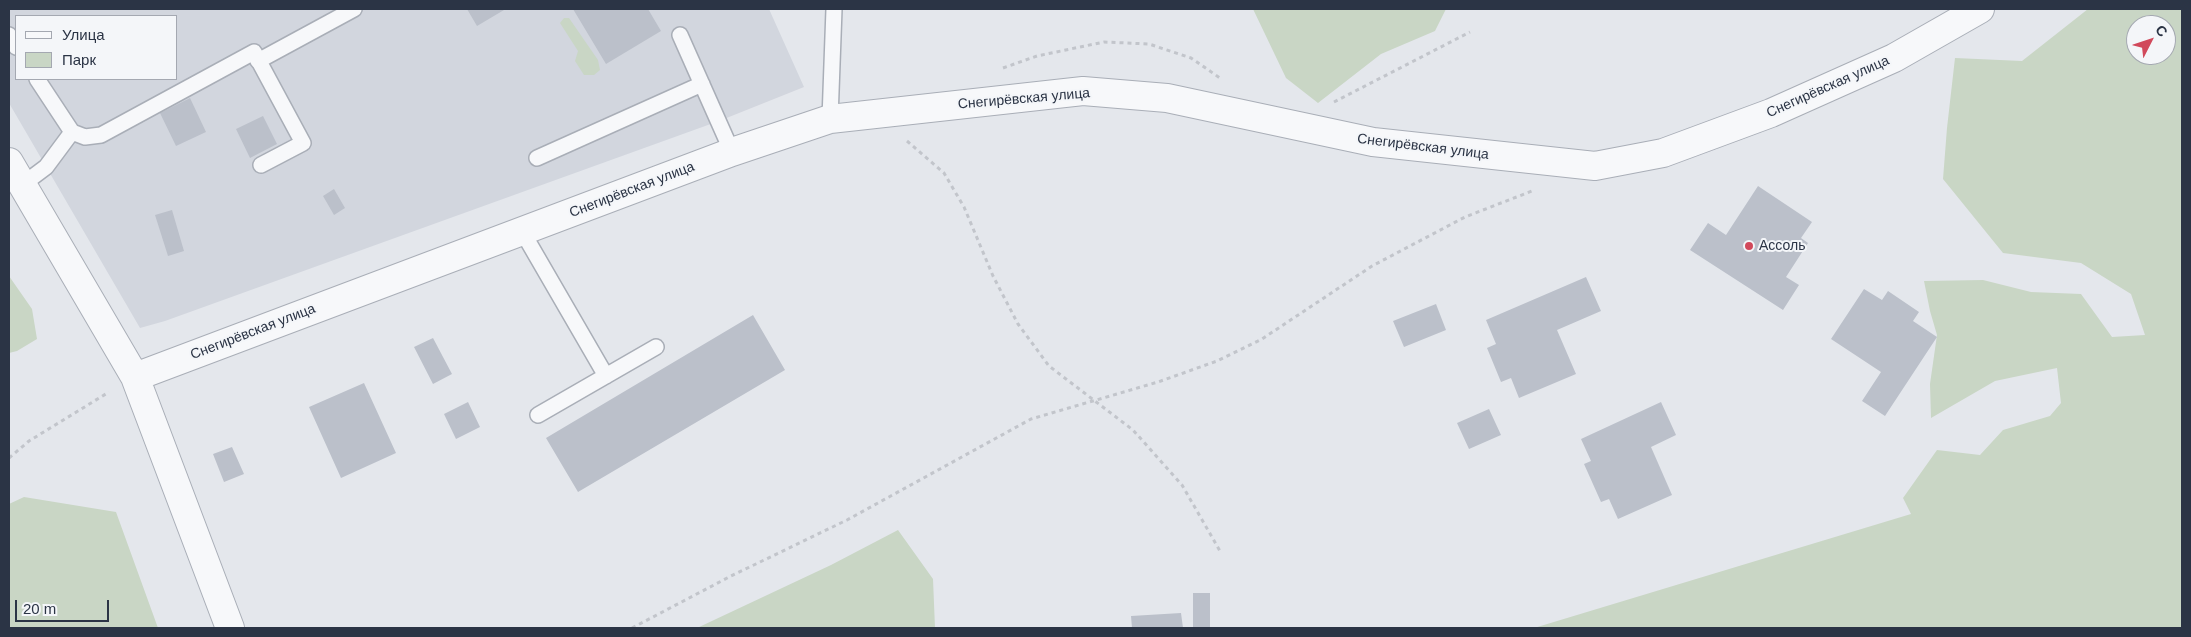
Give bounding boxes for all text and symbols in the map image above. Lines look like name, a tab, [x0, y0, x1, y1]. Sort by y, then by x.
legend	[15, 15, 178, 80]
north arrow	[2126, 15, 2176, 65]
text: С	[2152, 22, 2171, 40]
text: Улица	[62, 26, 105, 43]
text: Парк	[62, 51, 96, 68]
street label: Снегирёвская улица	[1764, 52, 1892, 122]
street label: Снегирёвская улица	[957, 85, 1091, 113]
street label: Снегирёвская улица	[1356, 131, 1490, 163]
street label: Снегирёвская улица	[567, 158, 697, 222]
place label: Ассоль	[1759, 238, 1805, 254]
marker: Ассоль	[1743, 240, 1755, 252]
street label: Снегирёвская улица	[188, 300, 318, 364]
scale bar	[18, 590, 111, 622]
text: 20 m	[23, 600, 56, 617]

